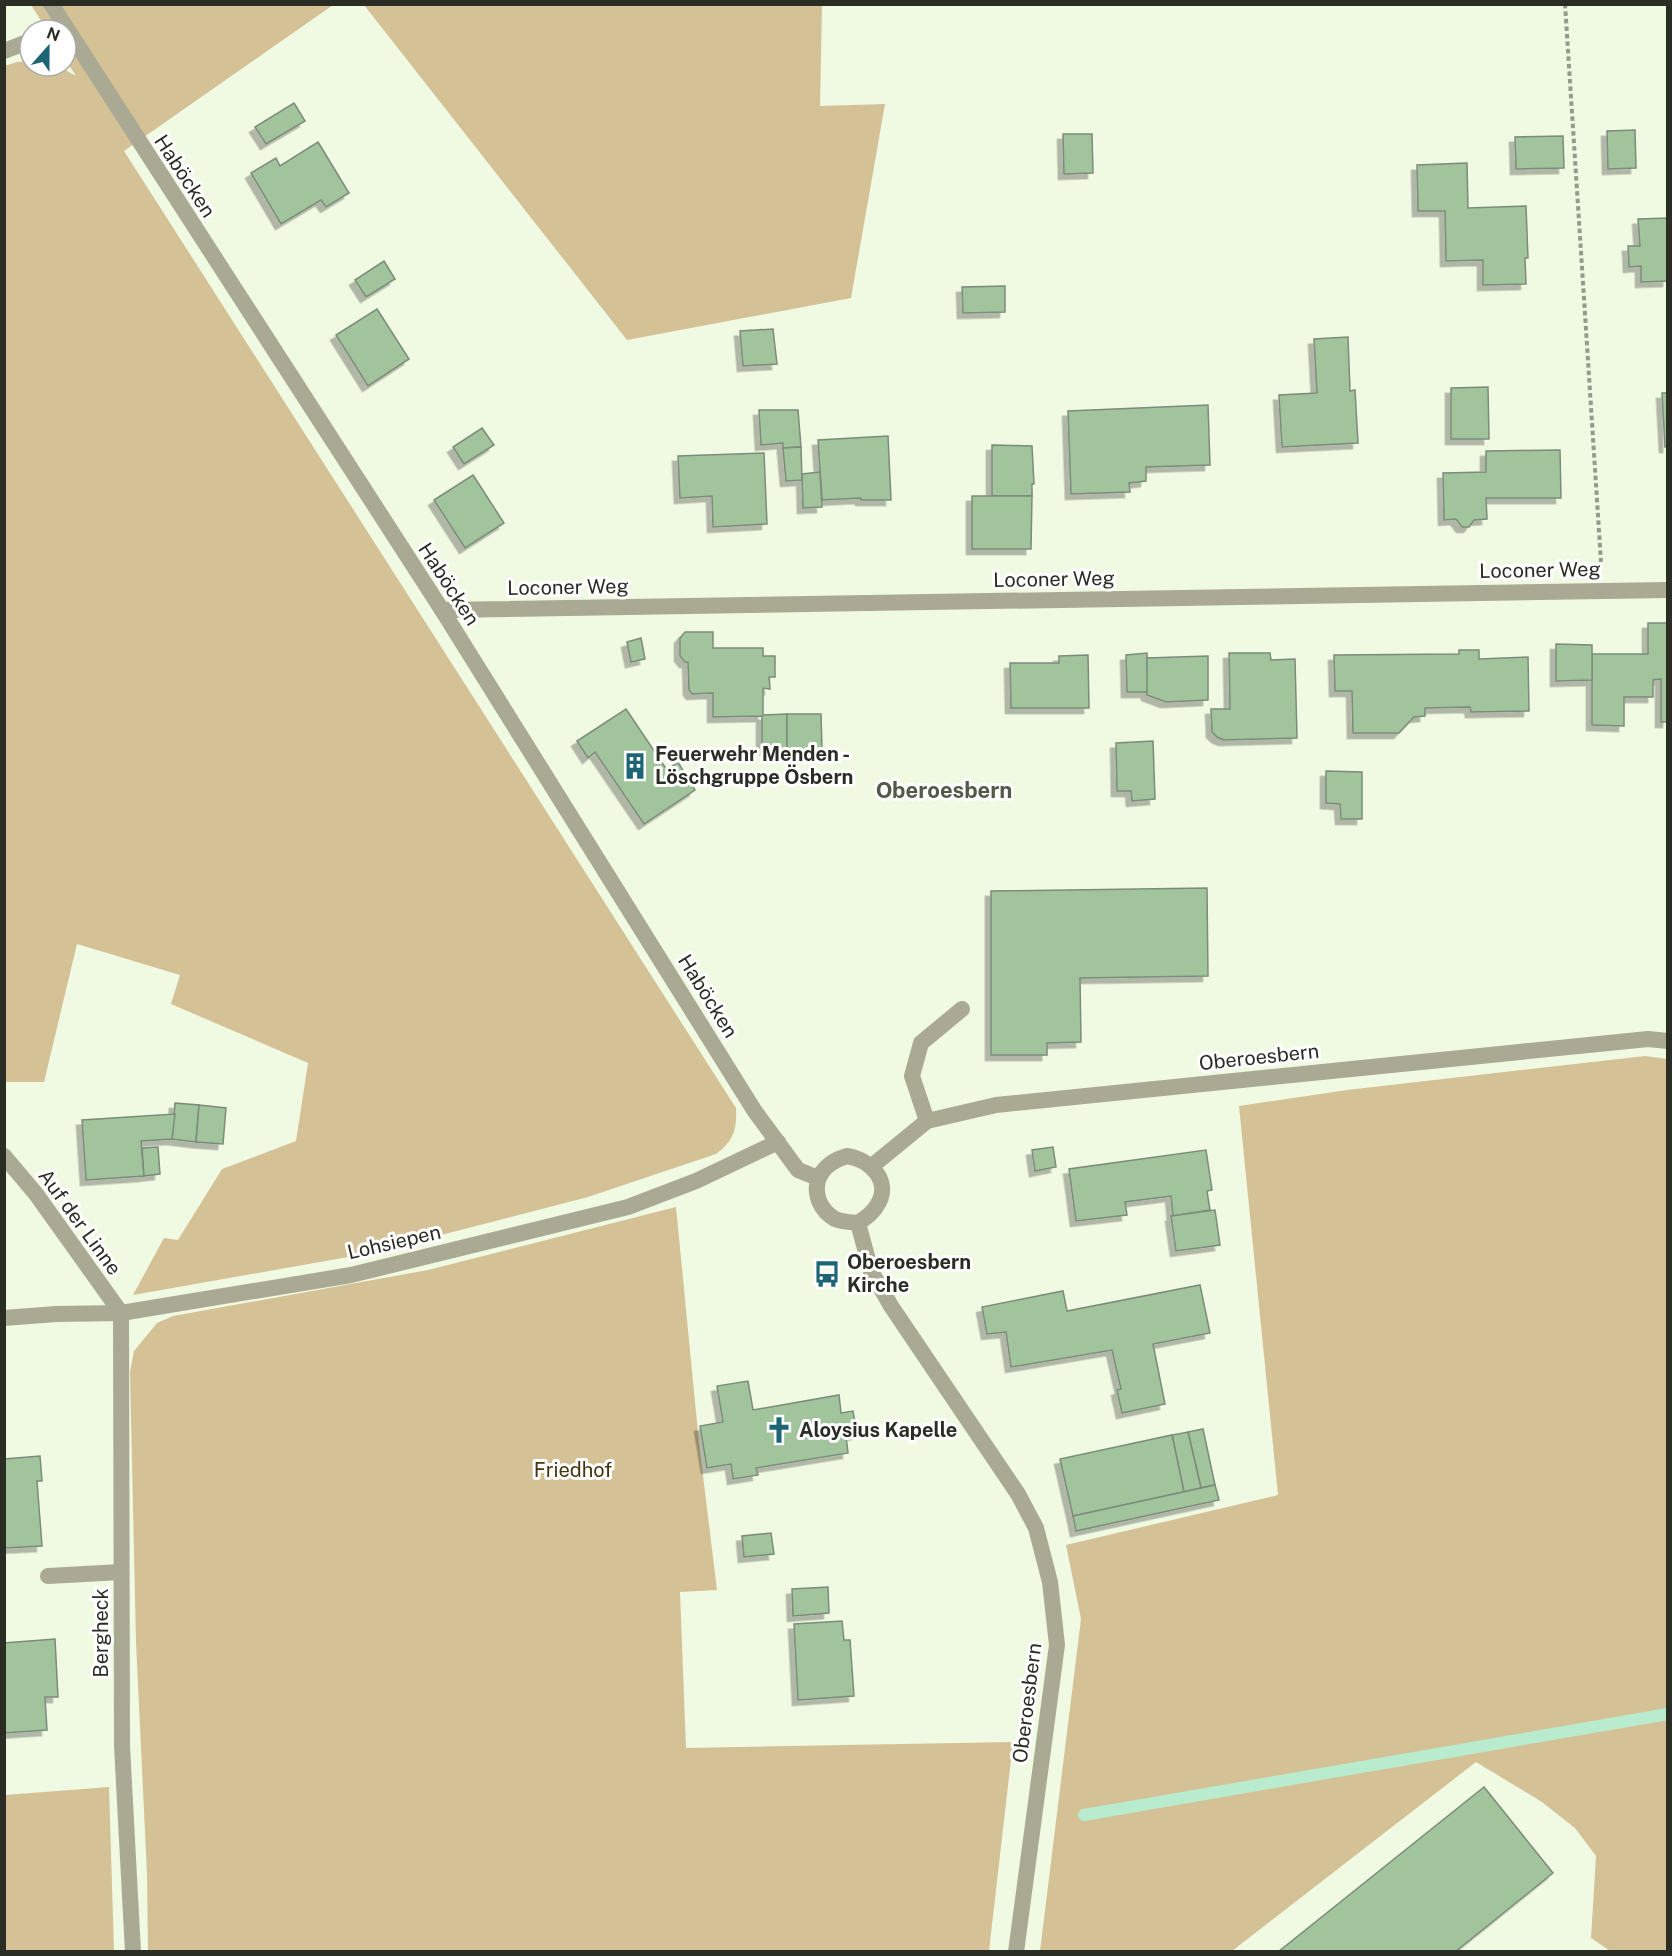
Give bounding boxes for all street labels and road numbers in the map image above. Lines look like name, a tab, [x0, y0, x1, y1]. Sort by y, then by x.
street label: Haböcken	[149, 130, 221, 222]
street label: Haböcken	[413, 538, 485, 630]
street label: Loconer Weg	[1479, 557, 1601, 583]
street label: Loconer Weg	[993, 566, 1115, 592]
street label: Loconer Weg	[507, 574, 629, 600]
street label: Haböcken	[673, 950, 743, 1042]
street label: Oberoesbern	[1198, 1039, 1320, 1075]
street label: Auf der Linne	[34, 1164, 126, 1280]
street label: Lohsiepen	[345, 1220, 443, 1264]
street label: Bergheck	[89, 1588, 113, 1678]
street label: Oberoesbern	[1008, 1642, 1046, 1764]

